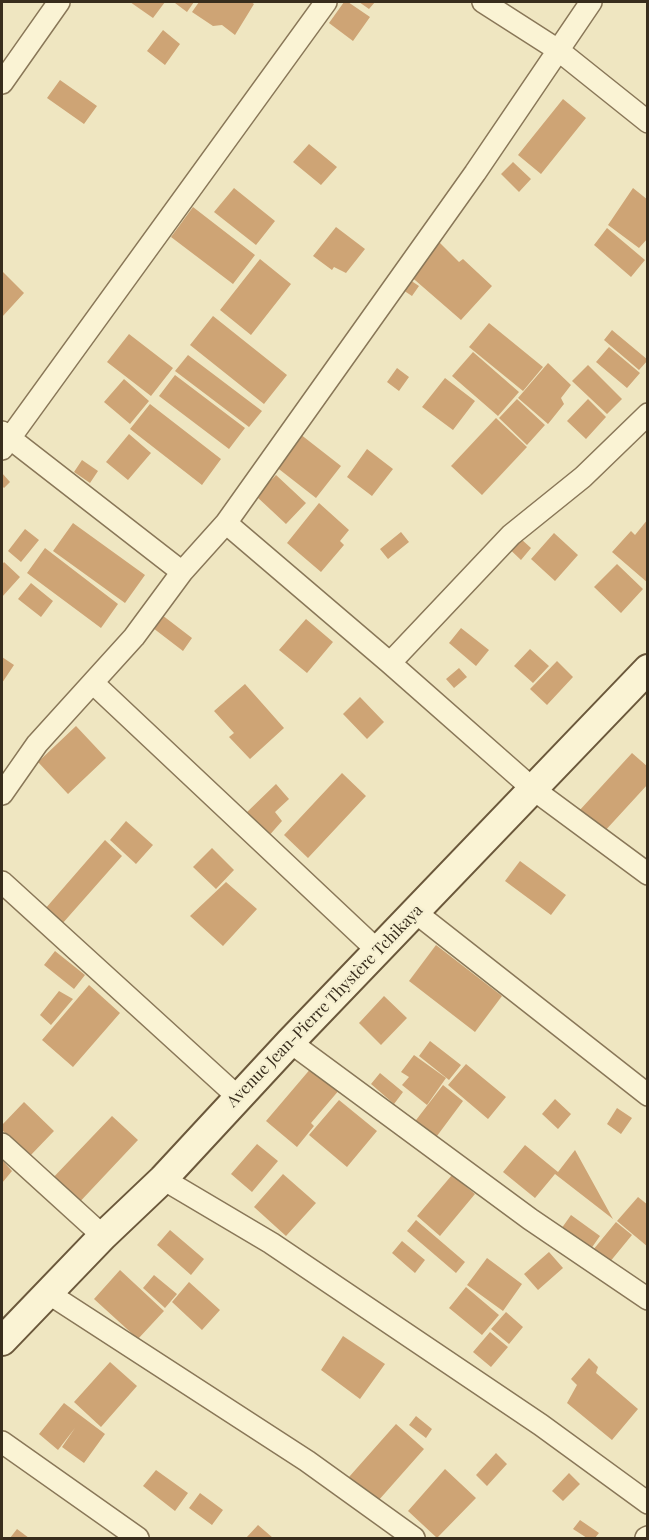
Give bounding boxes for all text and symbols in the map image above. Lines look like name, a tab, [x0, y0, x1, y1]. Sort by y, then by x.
street label: Avenue Jean-Pierre Thystère Tchikaya	[223, 901, 427, 1111]

